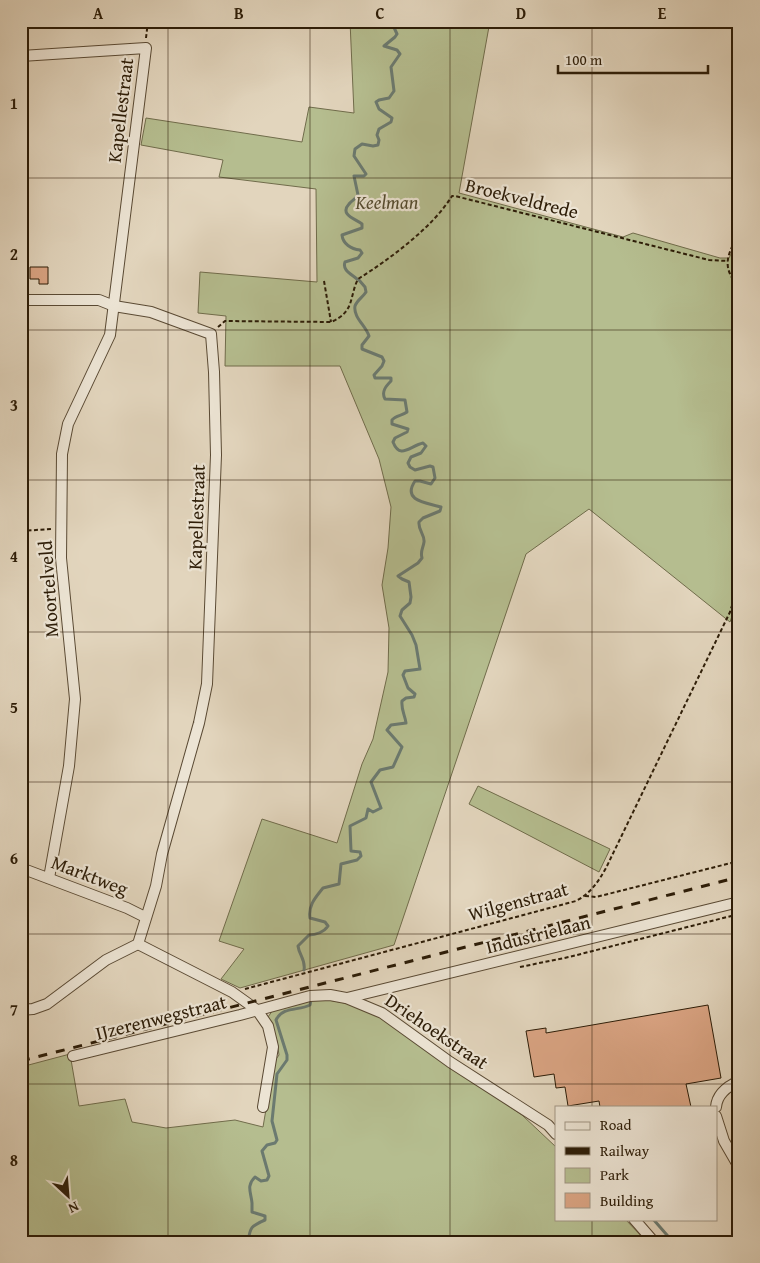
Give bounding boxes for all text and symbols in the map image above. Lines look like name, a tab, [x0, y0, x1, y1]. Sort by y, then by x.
text: A	[93, 1, 104, 25]
text: B	[234, 1, 244, 25]
text: C	[375, 1, 385, 25]
text: D	[516, 1, 526, 25]
text: E	[658, 1, 667, 25]
scale bar	[558, 42, 708, 74]
text: 100 m	[565, 49, 603, 70]
street label: Kapellestraat	[100, 56, 140, 164]
text: 1	[10, 91, 18, 115]
street label: Broekveldrede	[463, 170, 581, 226]
park label: Keelman	[355, 188, 419, 216]
text: 2	[10, 242, 18, 266]
text: 3	[10, 393, 18, 417]
street label: Kapellestraat	[180, 463, 212, 570]
street label: Moortelveld	[31, 539, 65, 638]
text: 4	[10, 544, 18, 568]
text: 5	[10, 695, 18, 719]
text: 6	[10, 846, 18, 870]
street label: Marktweg	[48, 848, 133, 903]
street label: Wilgenstraat	[465, 874, 571, 928]
street label: Industrielaan	[483, 907, 594, 961]
street label: Driehoekstraat	[380, 986, 494, 1076]
street label: IJzerenwegstraat	[92, 987, 230, 1047]
text: 7	[10, 997, 18, 1021]
legend	[555, 1106, 718, 1220]
text: Road	[600, 1114, 631, 1135]
text: Railway	[600, 1140, 650, 1161]
text: 8	[10, 1148, 18, 1172]
text: Park	[600, 1164, 629, 1185]
north arrow	[42, 1170, 92, 1220]
text: Building	[600, 1190, 654, 1211]
text: N	[65, 1197, 82, 1219]

